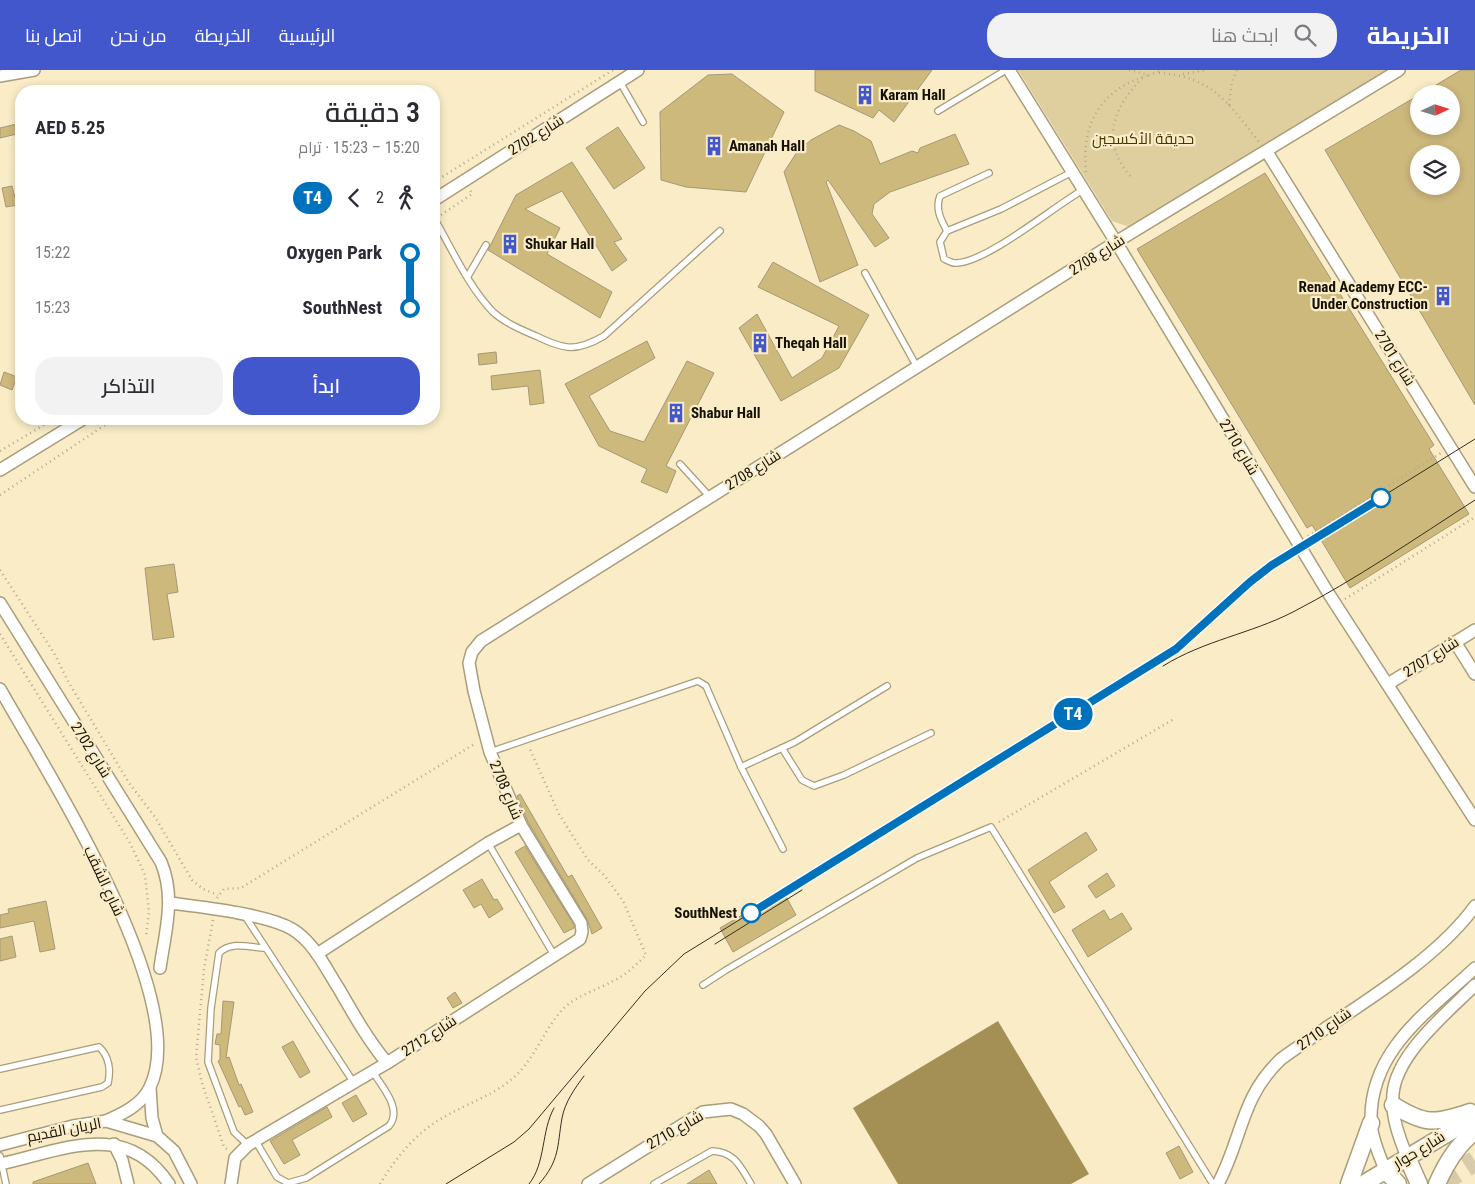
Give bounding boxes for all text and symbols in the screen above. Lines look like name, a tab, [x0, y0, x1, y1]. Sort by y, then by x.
search box	[987, 13, 1337, 58]
icon: search	[1291, 21, 1319, 49]
text: الخريطة	[1367, 22, 1450, 50]
text: ابحث هنا	[1211, 24, 1279, 47]
text: اتصل بنا	[25, 25, 82, 46]
text: من نحن	[110, 25, 167, 46]
text: الخريطة	[195, 25, 251, 46]
text: الرئيسية	[279, 25, 335, 46]
building icon: Karam Hall	[854, 84, 876, 106]
north arrow	[1410, 85, 1460, 135]
map controls	[1410, 85, 1460, 195]
place label: Karam Hall	[880, 86, 946, 104]
text: 3 دقيقة	[325, 96, 420, 129]
street label: شارع 2702	[505, 111, 568, 161]
text: AED 5.25	[35, 116, 105, 139]
park label: حديقة الأكسجين	[1092, 130, 1194, 149]
building icon: Amanah Hall	[703, 135, 725, 157]
place label: Amanah Hall	[729, 137, 805, 155]
text: 15:20 – 15:23 · ترام	[298, 138, 420, 157]
button: layers	[1410, 145, 1460, 195]
icon: back	[340, 184, 368, 212]
icon: walk	[392, 184, 420, 212]
text: T4	[303, 187, 322, 208]
text: 2	[376, 188, 384, 207]
street label: شارع 2708	[1066, 231, 1129, 281]
building icon: Shukar Hall	[499, 233, 521, 255]
place label: Shukar Hall	[525, 235, 594, 253]
text: Oxygen Park	[286, 241, 382, 264]
text: 15:22	[35, 243, 70, 262]
place label: Renad Academy ECC- Under Construction	[1299, 278, 1428, 313]
building icon: Renad Academy ECC- Under Construction	[1432, 285, 1454, 307]
text: SouthNest	[303, 296, 382, 319]
text: 15:23	[35, 298, 70, 317]
street label: شارع 2701	[1369, 327, 1419, 390]
building icon: Theqah Hall	[749, 332, 771, 354]
place label: Theqah Hall	[775, 334, 847, 352]
button: التذاكر	[35, 357, 223, 415]
button: ابدأ	[233, 357, 420, 415]
building icon: Shabur Hall	[665, 402, 687, 424]
place label: Shabur Hall	[691, 404, 761, 422]
street label: شارع 2710	[1214, 416, 1263, 479]
street label: شارع 2708	[722, 446, 785, 496]
unlabelled marker	[1371, 488, 1391, 508]
street label: شارع 2707	[1400, 633, 1463, 683]
line badge: T4	[1050, 698, 1096, 730]
text: T4	[1064, 703, 1082, 724]
street label: شارع 2702	[65, 719, 115, 782]
street label: شارع 2708	[484, 758, 526, 823]
street label: شارع الشقب	[78, 843, 128, 920]
marker: SouthNest	[741, 903, 761, 923]
place label: SouthNest	[674, 904, 737, 922]
street label: شارع 2710	[1293, 1004, 1356, 1056]
street label: شارع 2712	[398, 1012, 461, 1062]
street label: شارع 2710	[644, 1107, 707, 1155]
street label: الريان القديم	[25, 1114, 103, 1147]
street label: شارع حوار	[1389, 1127, 1449, 1175]

